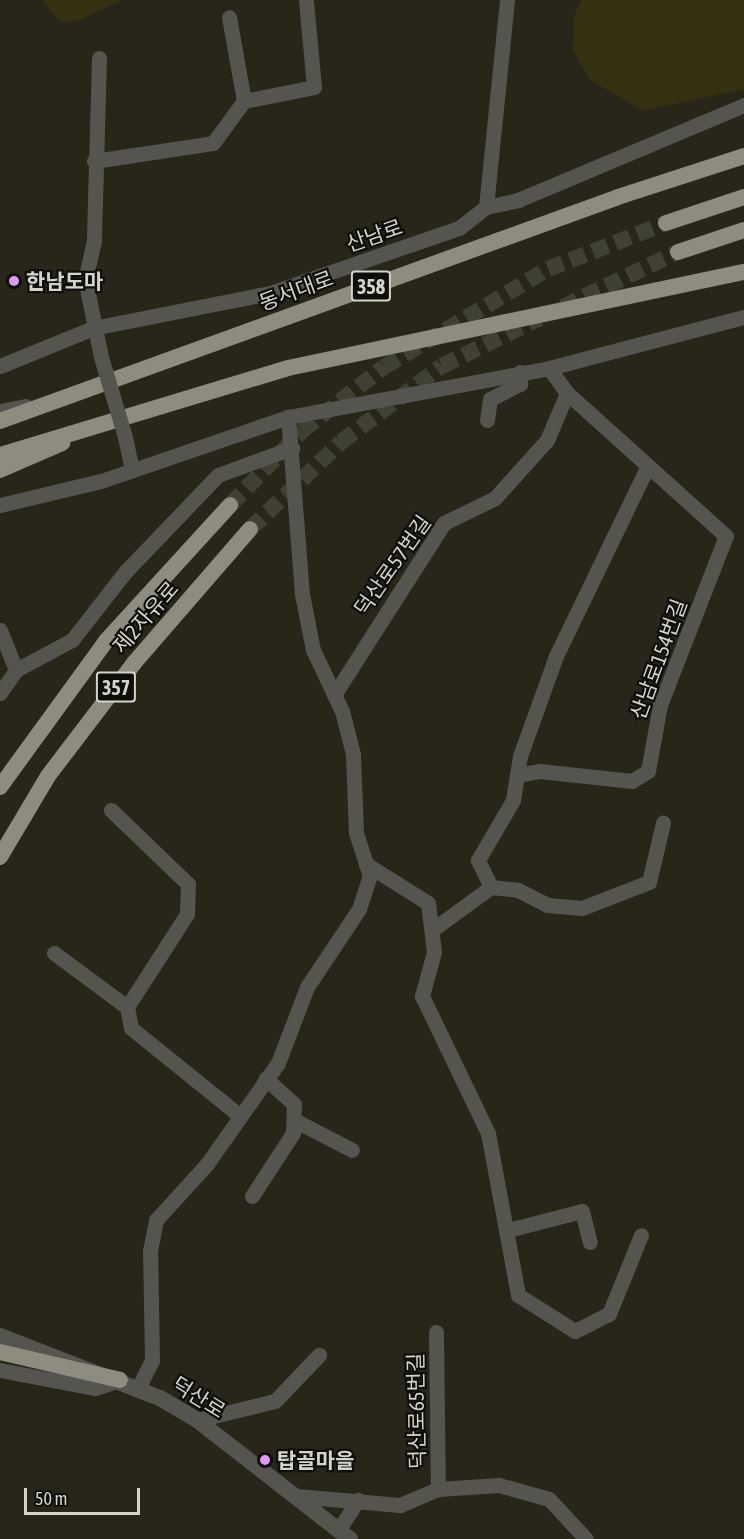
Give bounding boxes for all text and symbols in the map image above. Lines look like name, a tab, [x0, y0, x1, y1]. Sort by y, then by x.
street label: 산남로	[342, 214, 406, 256]
street label: 동서대로	[255, 265, 337, 315]
place label: 한남도마	[26, 268, 103, 294]
road number: 358	[350, 269, 392, 303]
marker: 한남도마	[7, 274, 21, 288]
street label: 덕산로57번길	[348, 510, 436, 620]
street label: 제2자유로	[107, 576, 183, 658]
street label: 산남로154번길	[625, 595, 691, 723]
road number: 357	[95, 670, 137, 704]
street label: 덕산로65번길	[402, 1353, 430, 1469]
street label: 덕산로	[168, 1371, 230, 1423]
place label: 탑골마을	[277, 1447, 354, 1473]
marker: 탑골마을	[258, 1453, 272, 1467]
scale bar	[27, 1476, 142, 1514]
text: 50 m	[35, 1488, 67, 1509]

